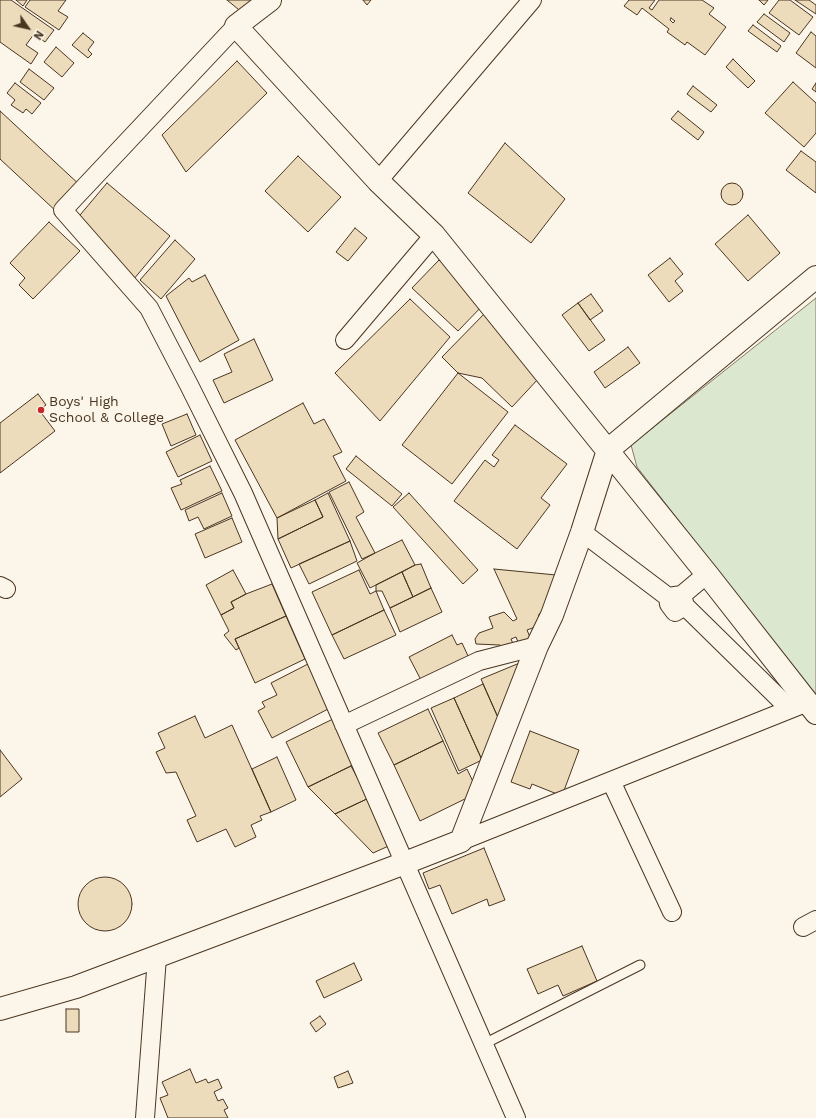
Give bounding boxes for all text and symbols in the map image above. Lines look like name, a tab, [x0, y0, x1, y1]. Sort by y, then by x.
north arrow	[8, 8, 48, 48]
text: N	[31, 28, 46, 42]
place label: Boys' High School & College	[49, 394, 164, 426]
marker: Boys' High School & College	[36, 405, 46, 415]

